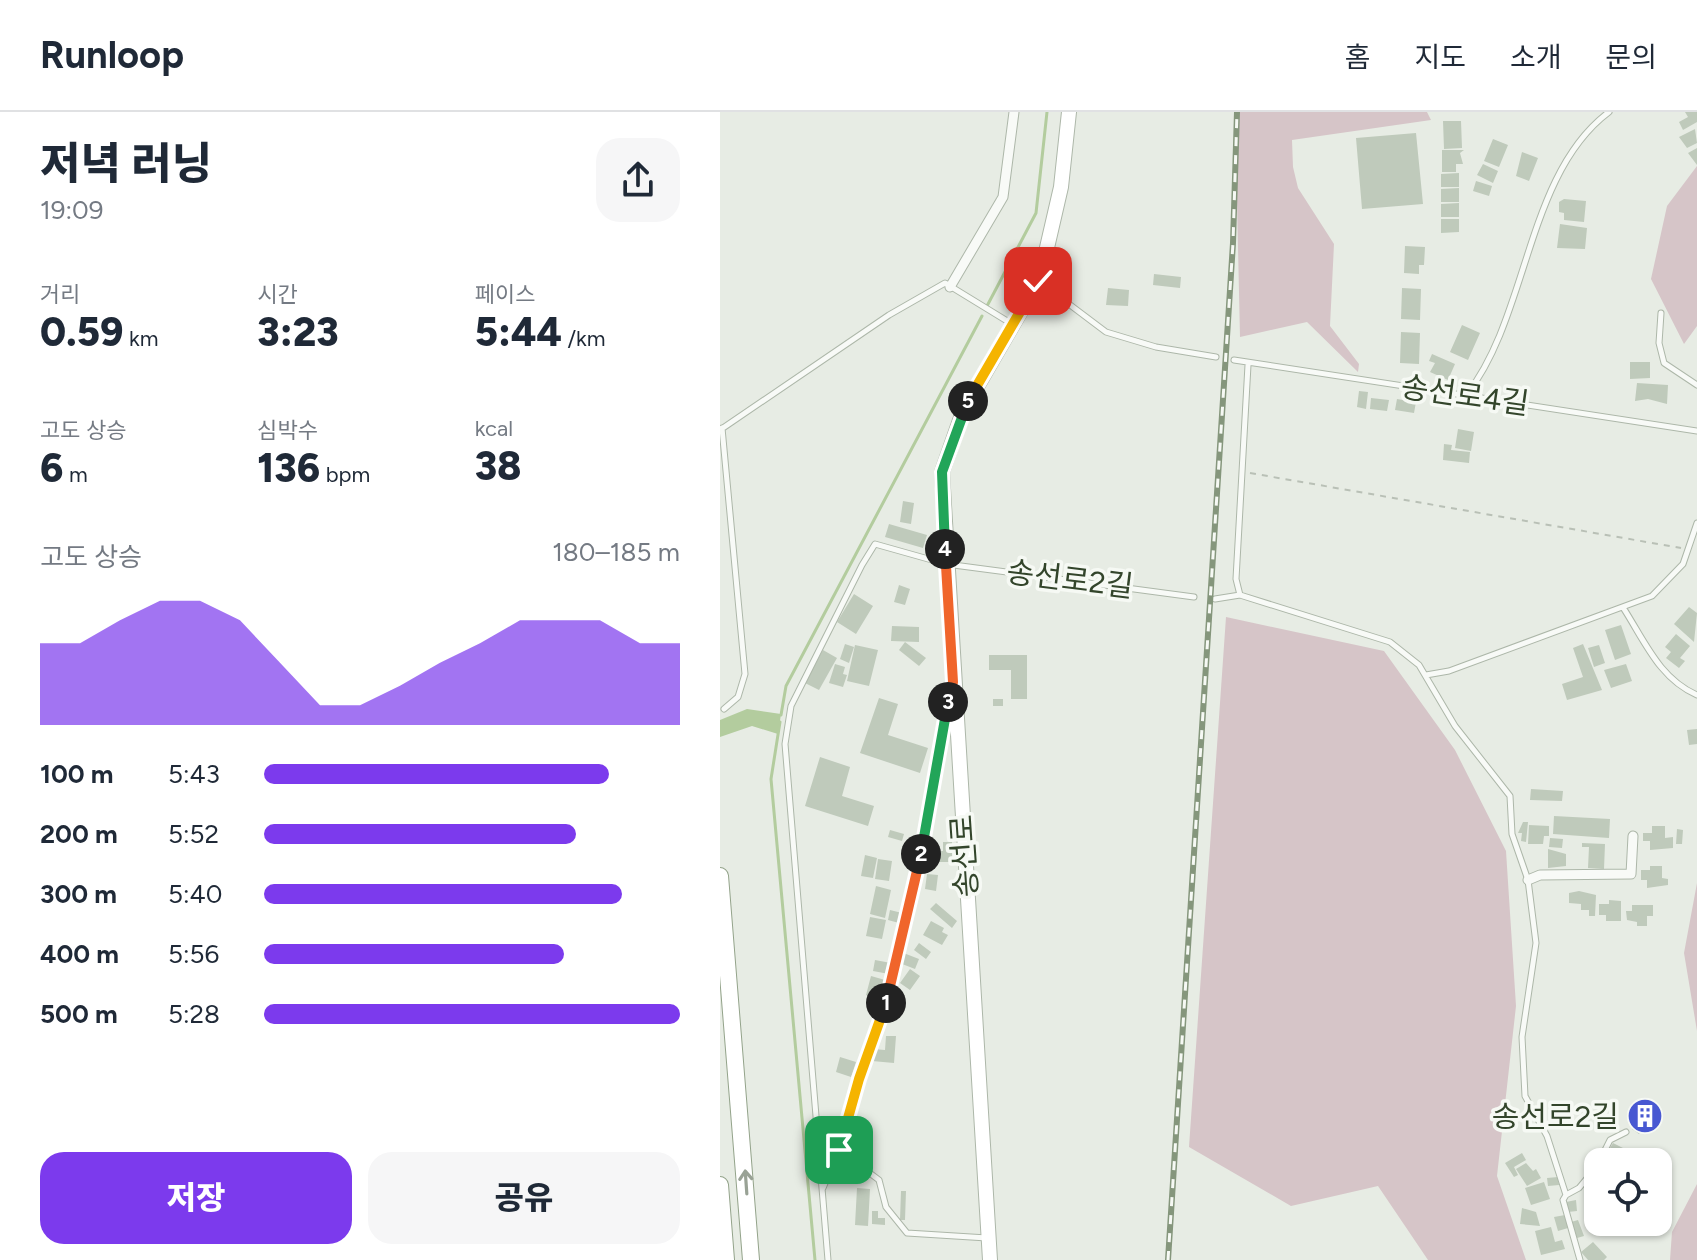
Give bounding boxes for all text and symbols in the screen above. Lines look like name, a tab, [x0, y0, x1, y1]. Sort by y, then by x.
text: Runloop	[40, 32, 184, 78]
text: 홈	[1345, 40, 1370, 74]
text: 지도	[1414, 40, 1466, 74]
text: 소개	[1510, 40, 1561, 74]
text: 문의	[1605, 40, 1657, 74]
text: 저녁 러닝	[40, 137, 212, 190]
button: share	[596, 138, 680, 222]
text: 19:09	[40, 194, 103, 226]
pin	[1004, 247, 1072, 315]
icon: check	[1016, 259, 1060, 303]
text: 거리	[40, 281, 80, 308]
text: 시간	[257, 281, 298, 308]
text: 페이스	[475, 281, 535, 308]
text: 0.59	[40, 308, 124, 356]
text: 3:23	[257, 308, 339, 356]
text: 5:44	[475, 308, 562, 356]
text: km	[124, 325, 158, 352]
text: /km	[562, 325, 606, 352]
street label: 송선로4길	[1399, 368, 1531, 422]
pin: 5	[948, 381, 988, 421]
text: 5	[962, 387, 974, 414]
text: kcal	[475, 415, 513, 442]
text: 고도 상승	[40, 417, 126, 444]
text: 심박수	[257, 417, 318, 444]
text: 38	[475, 442, 522, 490]
text: 6	[40, 444, 63, 492]
text: 136	[257, 444, 320, 492]
text: m	[63, 461, 88, 488]
text: bpm	[320, 461, 370, 488]
pin: 4	[925, 529, 965, 569]
text: 4	[938, 535, 952, 562]
text: 180–185 m	[552, 536, 680, 568]
text: 고도 상승	[40, 541, 142, 573]
street label: 송선로2길	[1005, 553, 1135, 605]
pin: 3	[928, 682, 968, 722]
text: 3	[942, 688, 954, 715]
text: 100 m	[40, 758, 114, 790]
text: 5:43	[168, 758, 220, 790]
street label: 송선로	[943, 813, 985, 899]
text: 200 m	[40, 818, 118, 850]
text: 5:52	[168, 818, 219, 850]
pin: 2	[901, 834, 941, 874]
text: 2	[915, 840, 927, 867]
text: 300 m	[40, 878, 117, 910]
text: 5:40	[168, 878, 222, 910]
text: 400 m	[40, 938, 119, 970]
text: 5:56	[168, 938, 219, 970]
pin: 1	[866, 983, 906, 1023]
text: 1	[881, 989, 891, 1016]
text: 500 m	[40, 998, 118, 1030]
text: 5:28	[168, 998, 220, 1030]
building icon: 송선로2길	[1626, 1097, 1664, 1135]
place label: 송선로2길	[1492, 1098, 1619, 1135]
pin	[805, 1116, 873, 1184]
icon: arrive	[817, 1128, 861, 1172]
map controls	[1584, 1148, 1672, 1236]
button: locate	[1584, 1148, 1672, 1236]
button: 저장	[40, 1152, 352, 1244]
button: 공유	[368, 1152, 680, 1244]
one-way arrow	[738, 1169, 753, 1196]

